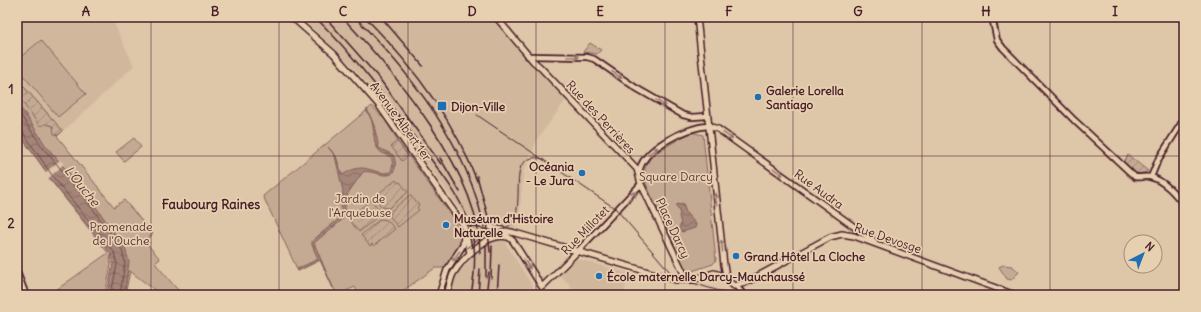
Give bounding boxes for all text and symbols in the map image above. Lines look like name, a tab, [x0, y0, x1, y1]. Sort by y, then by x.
text: A	[82, 3, 91, 20]
text: B	[211, 3, 220, 20]
text: C	[339, 3, 348, 20]
text: D	[467, 3, 477, 20]
text: E	[596, 3, 604, 20]
text: F	[725, 3, 733, 20]
text: G	[853, 3, 863, 20]
text: H	[981, 3, 991, 20]
text: I	[1112, 3, 1118, 20]
one-way arrow	[566, 53, 579, 61]
one-way arrow	[612, 71, 623, 79]
street label: Rue des Perrières	[563, 77, 639, 157]
street label: Avenue Albert 1er	[367, 78, 435, 164]
text: 1	[8, 81, 14, 98]
place label: Galerie Lorella Santiago	[766, 83, 844, 113]
marker: Galerie Lorella Santiago	[753, 92, 763, 102]
place label: Dijon-Ville	[451, 99, 506, 114]
one-way arrow	[655, 99, 667, 107]
marker: Dijon-Ville	[436, 100, 448, 112]
one-way arrow	[722, 132, 733, 140]
one-way arrow	[648, 147, 659, 155]
place label: Océania - Le Jura	[526, 159, 574, 188]
water label: L'Ouche	[61, 162, 104, 210]
street label: Rue Audra	[791, 166, 847, 212]
marker: Océania - Le Jura	[577, 168, 587, 178]
one-way arrow	[772, 168, 783, 176]
park label: Square Darcy	[639, 169, 713, 184]
park label: Jardin de l'Arquebuse	[329, 191, 391, 220]
one-way arrow	[627, 191, 637, 201]
one-way arrow	[713, 193, 720, 206]
street label: Place Darcy	[652, 195, 694, 261]
district label: Faubourg Raines	[162, 196, 260, 213]
street label: Rue Millotet	[558, 202, 612, 258]
place label: Muséum d'Histoire Naturelle	[454, 211, 554, 240]
text: 2	[7, 215, 15, 232]
park label: Promenade de l'Ouche	[90, 219, 152, 248]
marker: Muséum d'Histoire Naturelle	[441, 220, 451, 230]
street label: Rue Devosge	[852, 220, 924, 256]
north arrow	[1123, 234, 1163, 274]
one-way arrow	[718, 239, 725, 252]
text: N	[1142, 239, 1157, 254]
place label: Grand Hôtel La Cloche	[744, 249, 866, 264]
one-way arrow	[452, 250, 460, 261]
marker: Grand Hôtel La Cloche	[731, 251, 741, 261]
one-way arrow	[524, 258, 532, 270]
place label: École maternelle Darcy-Mauchaussé	[607, 269, 806, 285]
marker: École maternelle Darcy-Mauchaussé	[594, 271, 604, 281]

